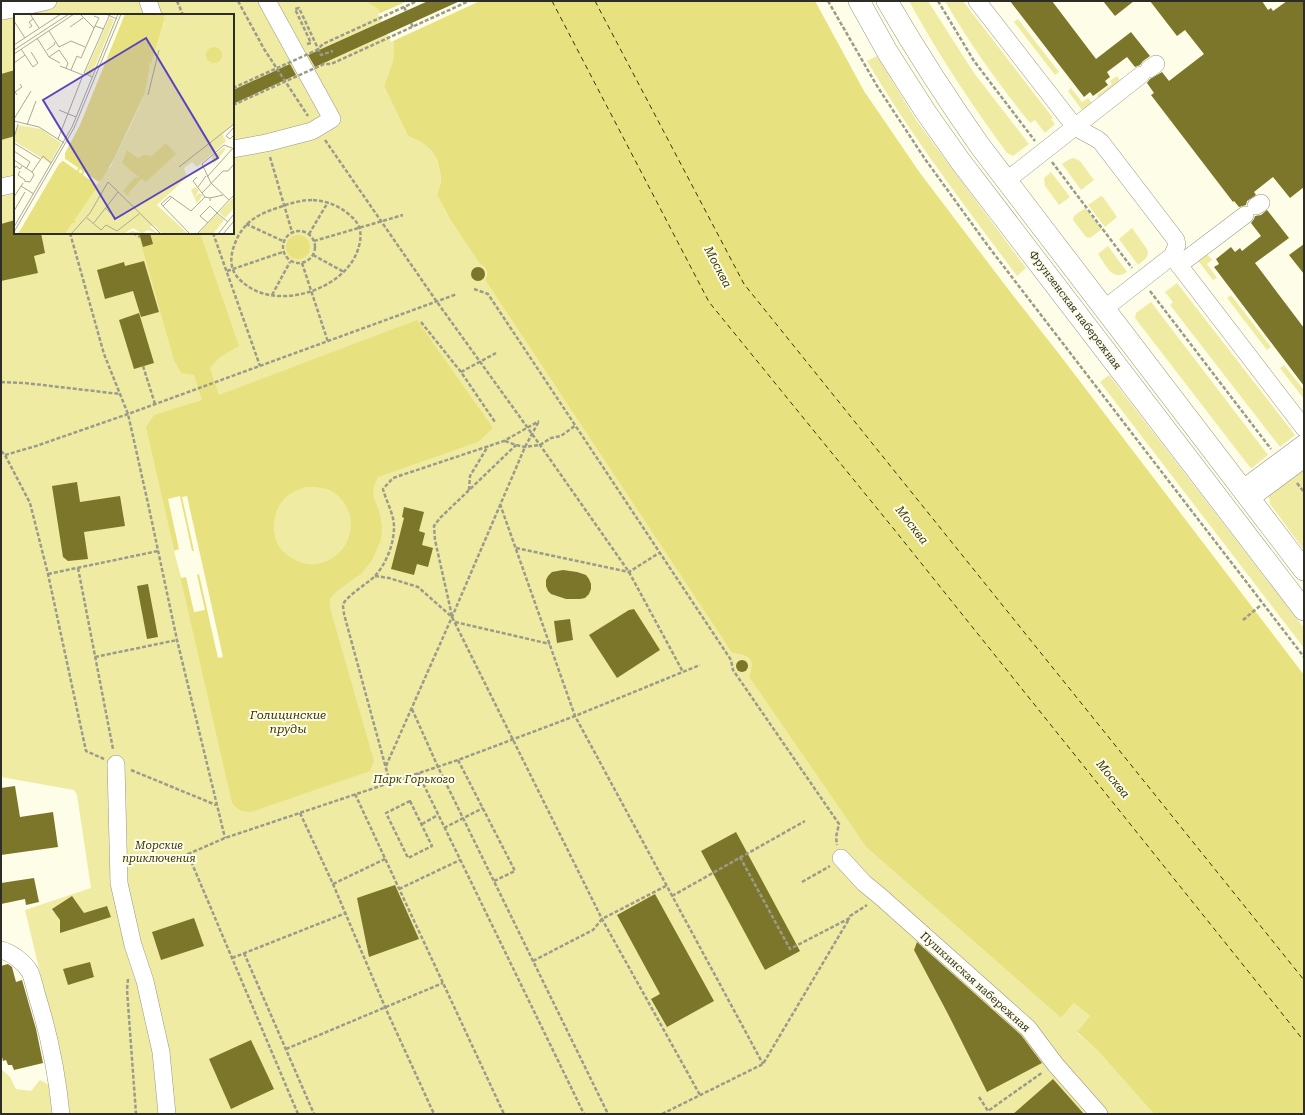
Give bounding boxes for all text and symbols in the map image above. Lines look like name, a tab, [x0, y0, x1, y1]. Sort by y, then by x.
inset map	[14, 14, 234, 234]
water label: Москва	[701, 243, 735, 290]
street label: Фрунзенская набережная	[1026, 248, 1124, 372]
water label: Москва	[892, 502, 931, 547]
water label: Голицинские пруды	[249, 708, 326, 736]
water label: Москва	[1093, 756, 1133, 801]
park label: Парк Горького	[372, 773, 455, 786]
park label: Морские приключения	[122, 839, 196, 865]
street label: Пушкинская набережная	[917, 929, 1033, 1035]

